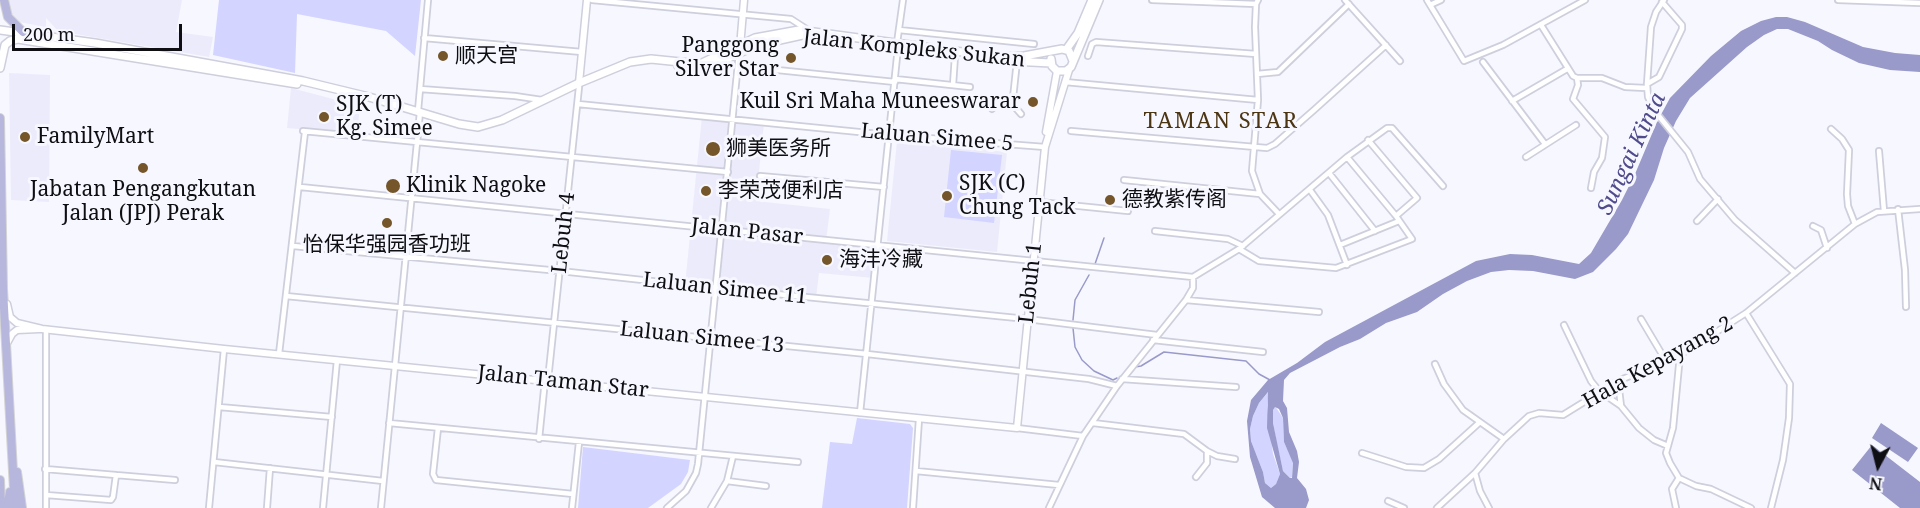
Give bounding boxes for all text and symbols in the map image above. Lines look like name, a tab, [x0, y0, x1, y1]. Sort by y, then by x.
scale bar	[15, 12, 184, 50]
text: 200 m	[23, 22, 75, 46]
street label: Jalan Kompleks Sukan	[802, 25, 1026, 73]
place label: Panggong Silver Star	[675, 33, 779, 83]
place label: 顺天宫	[455, 43, 518, 69]
marker: 顺天宫	[436, 49, 450, 63]
marker: Panggong Silver Star	[784, 51, 798, 65]
place label: Kuil Sri Maha Muneeswarar	[739, 89, 1021, 115]
water label: Sungai Kinta	[1592, 89, 1672, 219]
place label: SJK (T) Kg. Simee	[336, 92, 433, 142]
marker: Kuil Sri Maha Muneeswarar	[1026, 95, 1040, 109]
district label: TAMAN STAR	[1144, 109, 1298, 135]
marker: SJK (T) Kg. Simee	[317, 110, 331, 124]
street label: Laluan Simee 5	[860, 119, 1014, 157]
place label: FamilyMart	[37, 124, 154, 150]
marker: FamilyMart	[18, 130, 32, 144]
place label: 狮美医务所	[726, 136, 831, 162]
marker: 狮美医务所	[704, 140, 722, 158]
marker: Jabatan Pengangkutan Jalan (JPJ) Perak	[136, 161, 150, 175]
place label: SJK (C) Chung Tack	[959, 171, 1076, 221]
place label: Klinik Nagoke	[406, 173, 546, 199]
place label: Jabatan Pengangkutan Jalan (JPJ) Perak	[30, 177, 256, 227]
marker: Klinik Nagoke	[384, 177, 402, 195]
place label: 李荣茂便利店	[718, 178, 844, 204]
marker: 李荣茂便利店	[699, 184, 713, 198]
place label: 德教紫传阁	[1122, 187, 1227, 213]
marker: SJK (C) Chung Tack	[940, 189, 954, 203]
street label: Lebuh 4	[547, 191, 581, 275]
marker: 德教紫传阁	[1103, 193, 1117, 207]
street label: Jalan Pasar	[690, 214, 804, 250]
marker: 怡保华强园香功班	[380, 216, 394, 230]
place label: 怡保华强园香功班	[303, 232, 471, 258]
street label: Lebuh 1	[1014, 241, 1048, 325]
place label: 海沣冷藏	[839, 247, 923, 273]
marker: 海沣冷藏	[820, 253, 834, 267]
street label: Laluan Simee 11	[642, 268, 808, 310]
street label: Hala Kepayang 2	[1579, 311, 1737, 415]
street label: Laluan Simee 13	[619, 317, 785, 359]
street label: Jalan Taman Star	[476, 360, 650, 404]
north arrow	[1848, 436, 1908, 496]
text: N	[1868, 472, 1883, 496]

